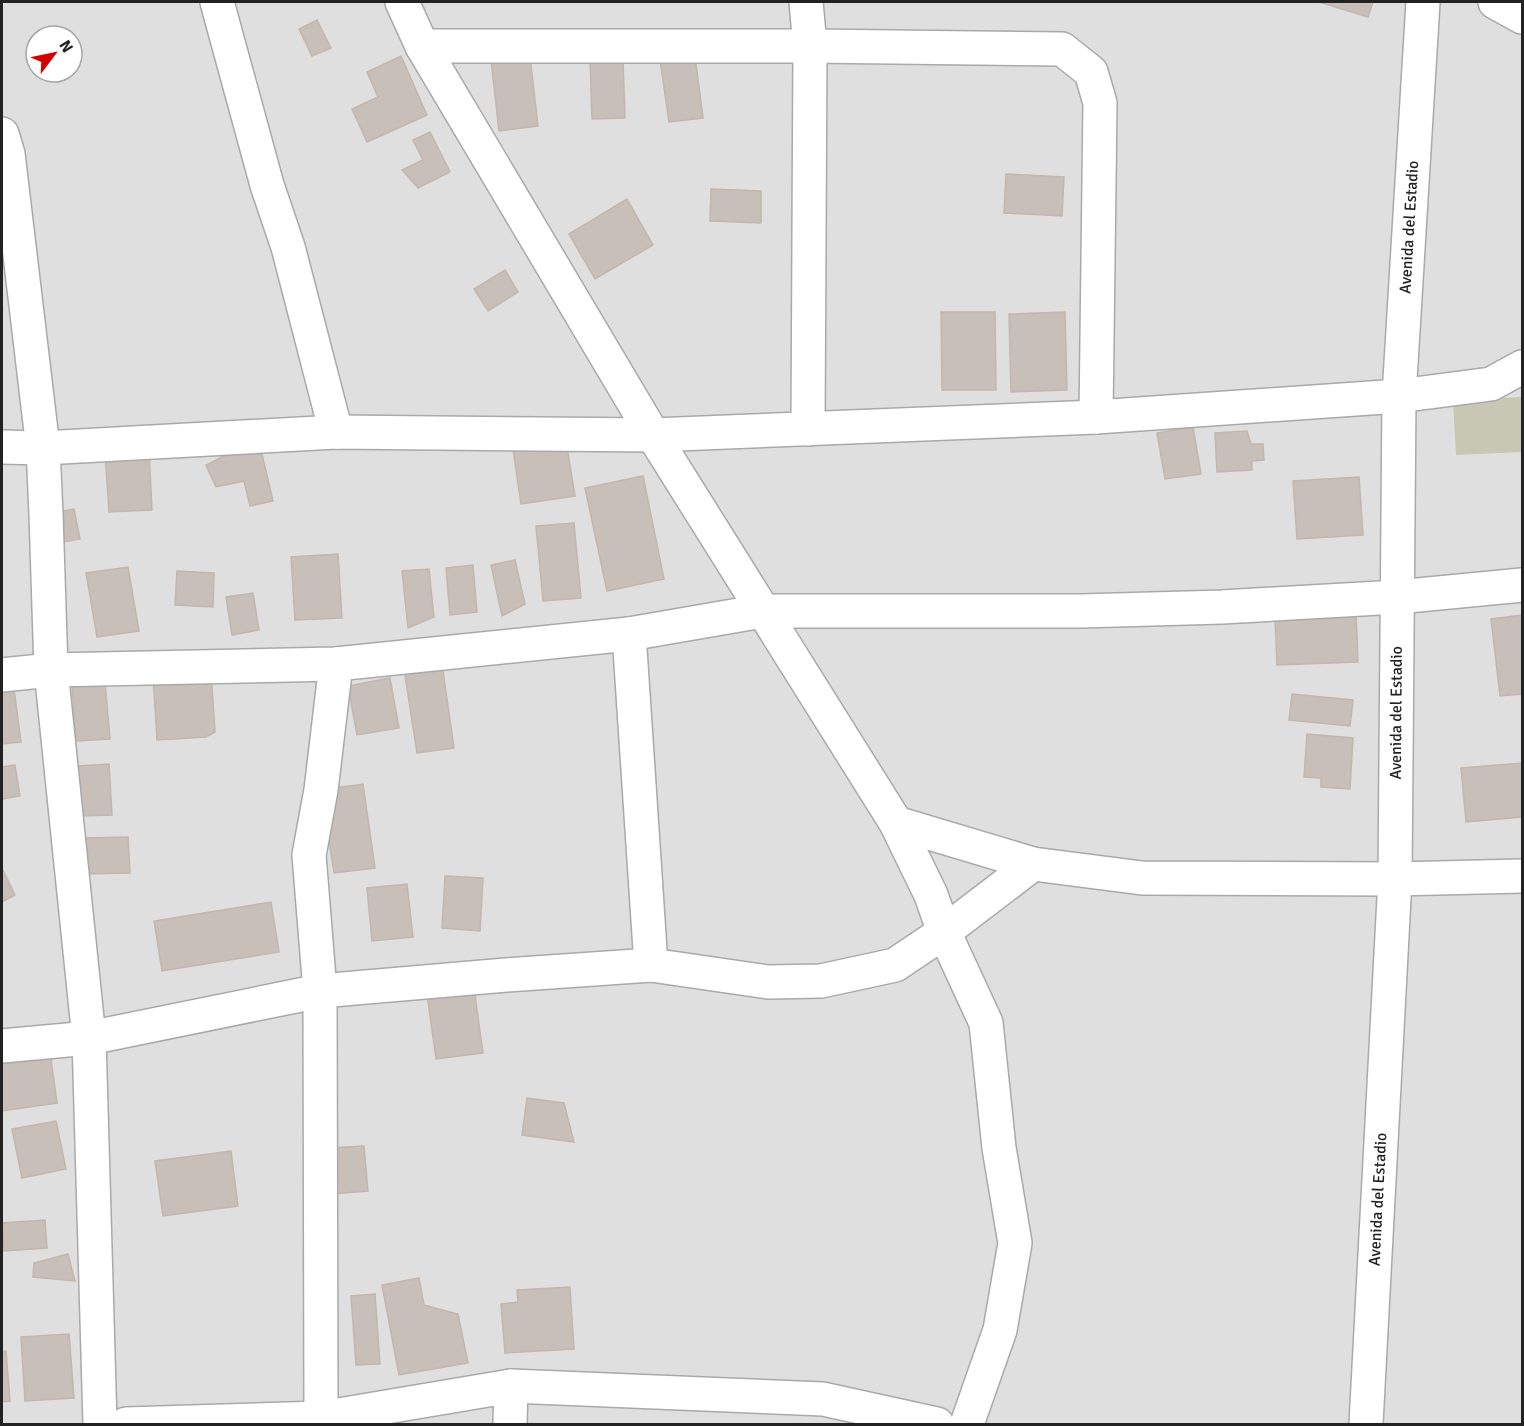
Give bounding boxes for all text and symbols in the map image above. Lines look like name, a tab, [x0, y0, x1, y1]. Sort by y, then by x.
north arrow	[24, 24, 84, 84]
text: N	[54, 37, 77, 57]
street label: Avenida del Estadio	[1395, 160, 1423, 294]
street label: Avenida del Estadio	[1386, 646, 1407, 780]
street label: Avenida del Estadio	[1364, 1132, 1391, 1266]

